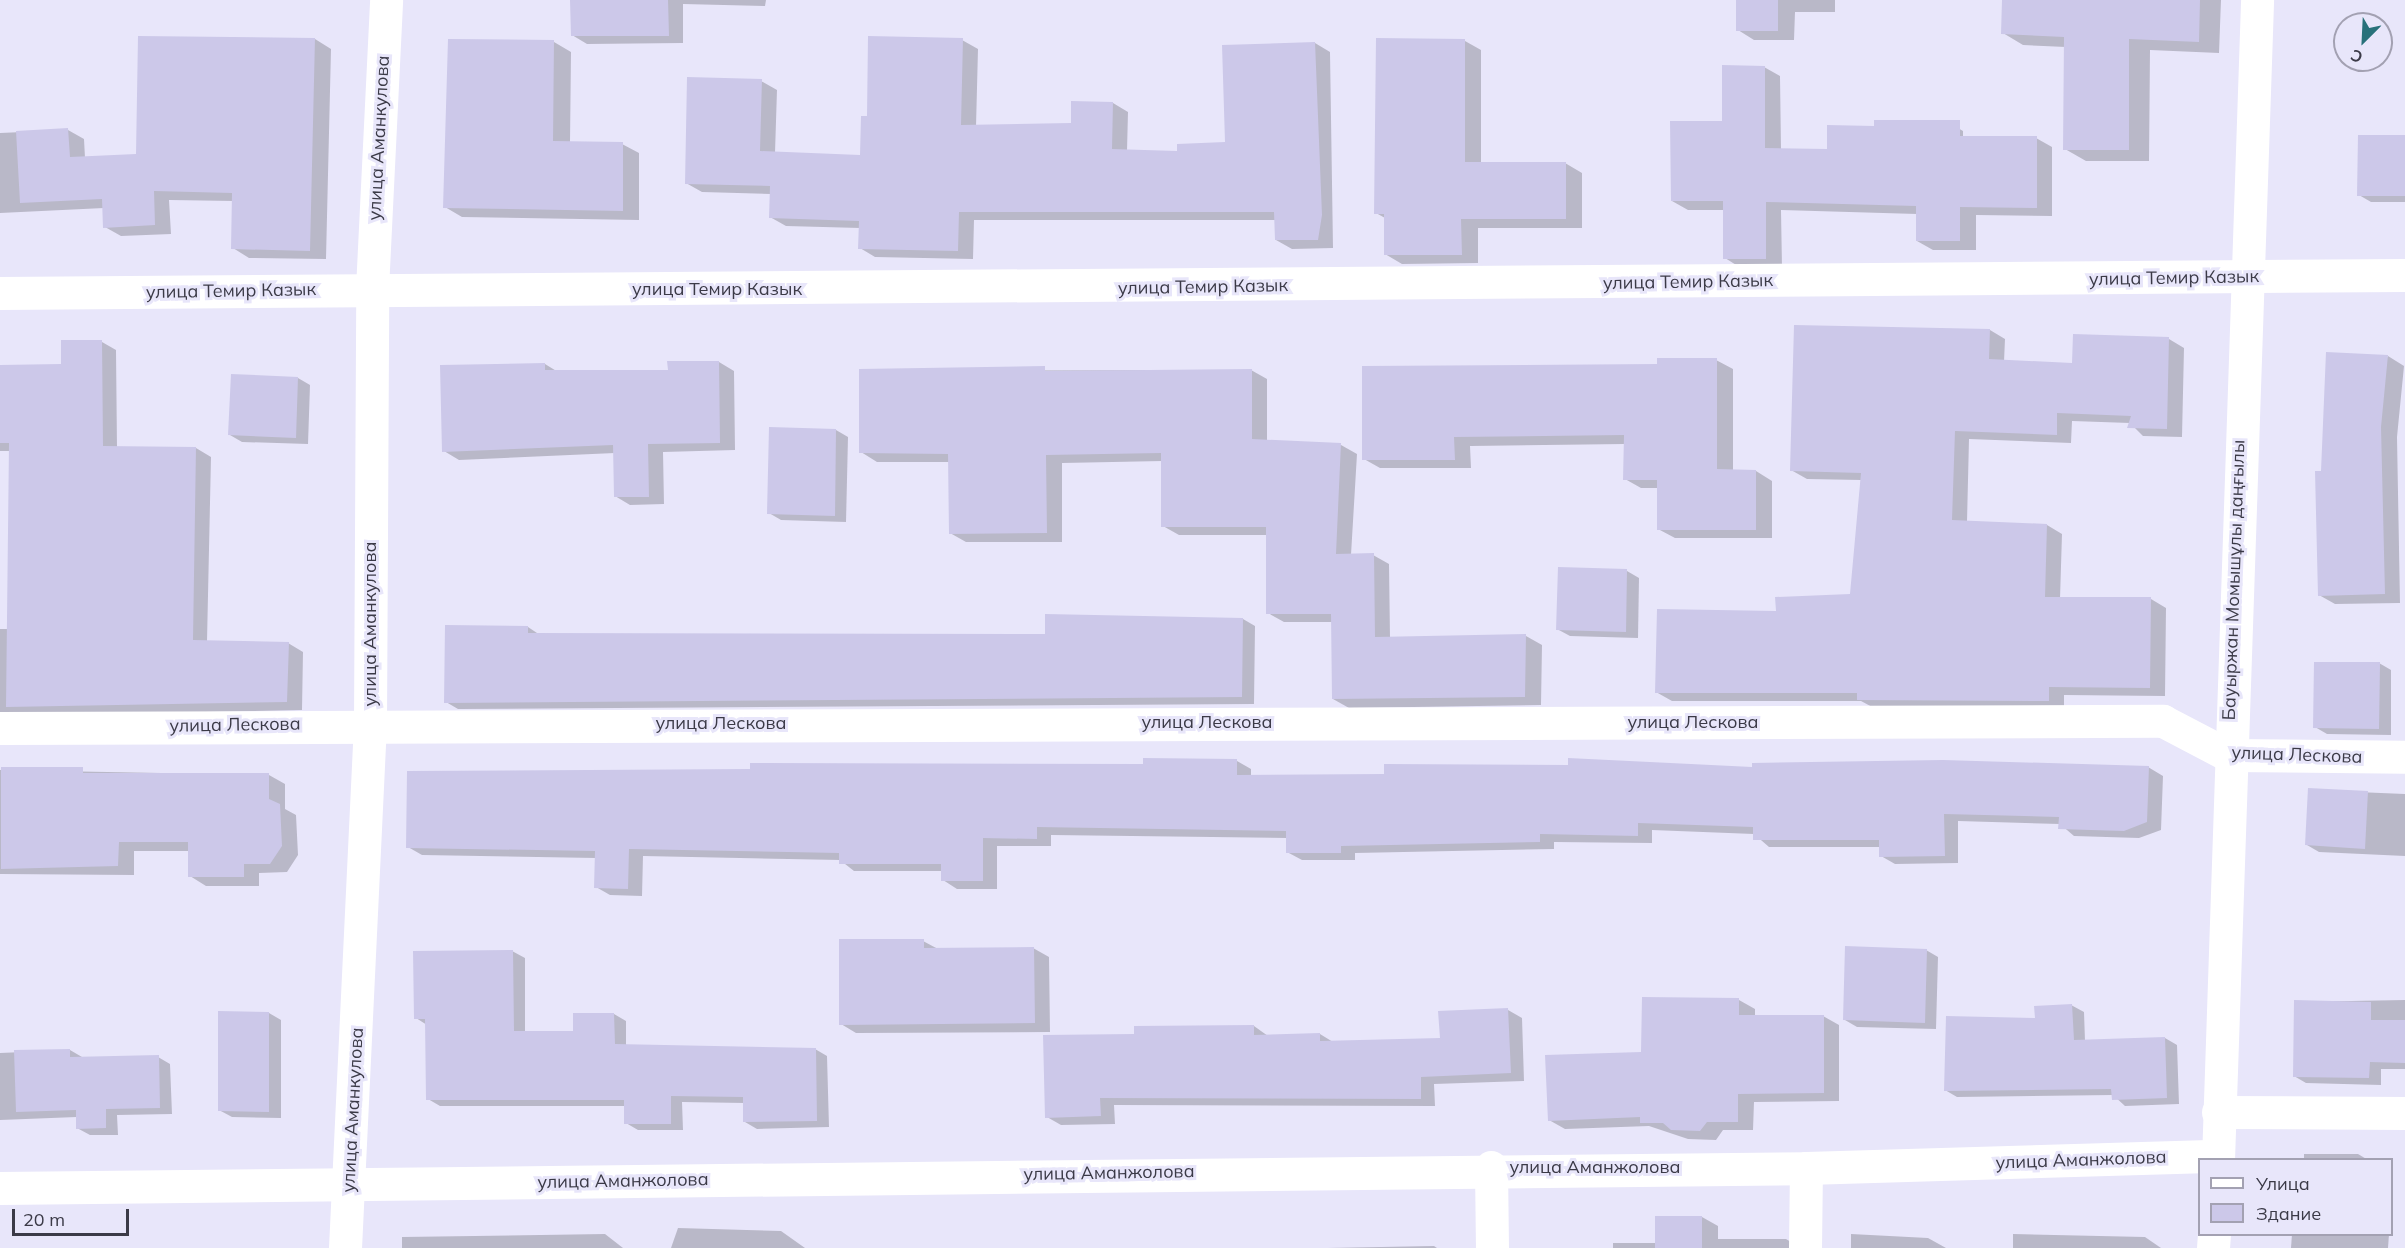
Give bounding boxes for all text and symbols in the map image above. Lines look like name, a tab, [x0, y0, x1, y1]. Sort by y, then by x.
north arrow	[2333, 12, 2393, 72]
text: С	[2347, 45, 2366, 68]
street label: улица Аманкулова	[364, 55, 394, 221]
street label: улица Темир Казык	[2089, 266, 2259, 290]
street label: улица Темир Казык	[1603, 270, 1773, 294]
street label: улица Темир Казык	[1118, 275, 1288, 299]
street label: улица Темир Казык	[632, 278, 802, 300]
street label: улица Темир Казык	[146, 279, 316, 303]
street label: Бауыржан Момышұлы даңғылы	[2218, 439, 2250, 721]
street label: улица Аманкулова	[359, 541, 381, 707]
street label: улица Лескова	[1141, 711, 1273, 733]
street label: улица Лескова	[1627, 711, 1759, 733]
street label: улица Лескова	[655, 712, 787, 734]
street label: улица Лескова	[169, 713, 301, 737]
street label: улица Лескова	[2231, 742, 2363, 768]
street label: улица Аманкулова	[338, 1027, 368, 1193]
street label: улица Аманжолова	[1995, 1146, 2167, 1174]
street label: улица Аманжолова	[1509, 1156, 1681, 1178]
legend	[2198, 1158, 2393, 1236]
street label: улица Аманжолова	[1023, 1161, 1195, 1185]
street label: улица Аманжолова	[537, 1169, 709, 1193]
text: Улица	[2256, 1172, 2310, 1195]
scale bar	[15, 1197, 132, 1235]
text: Здание	[2256, 1202, 2321, 1225]
text: 20 m	[23, 1208, 65, 1231]

